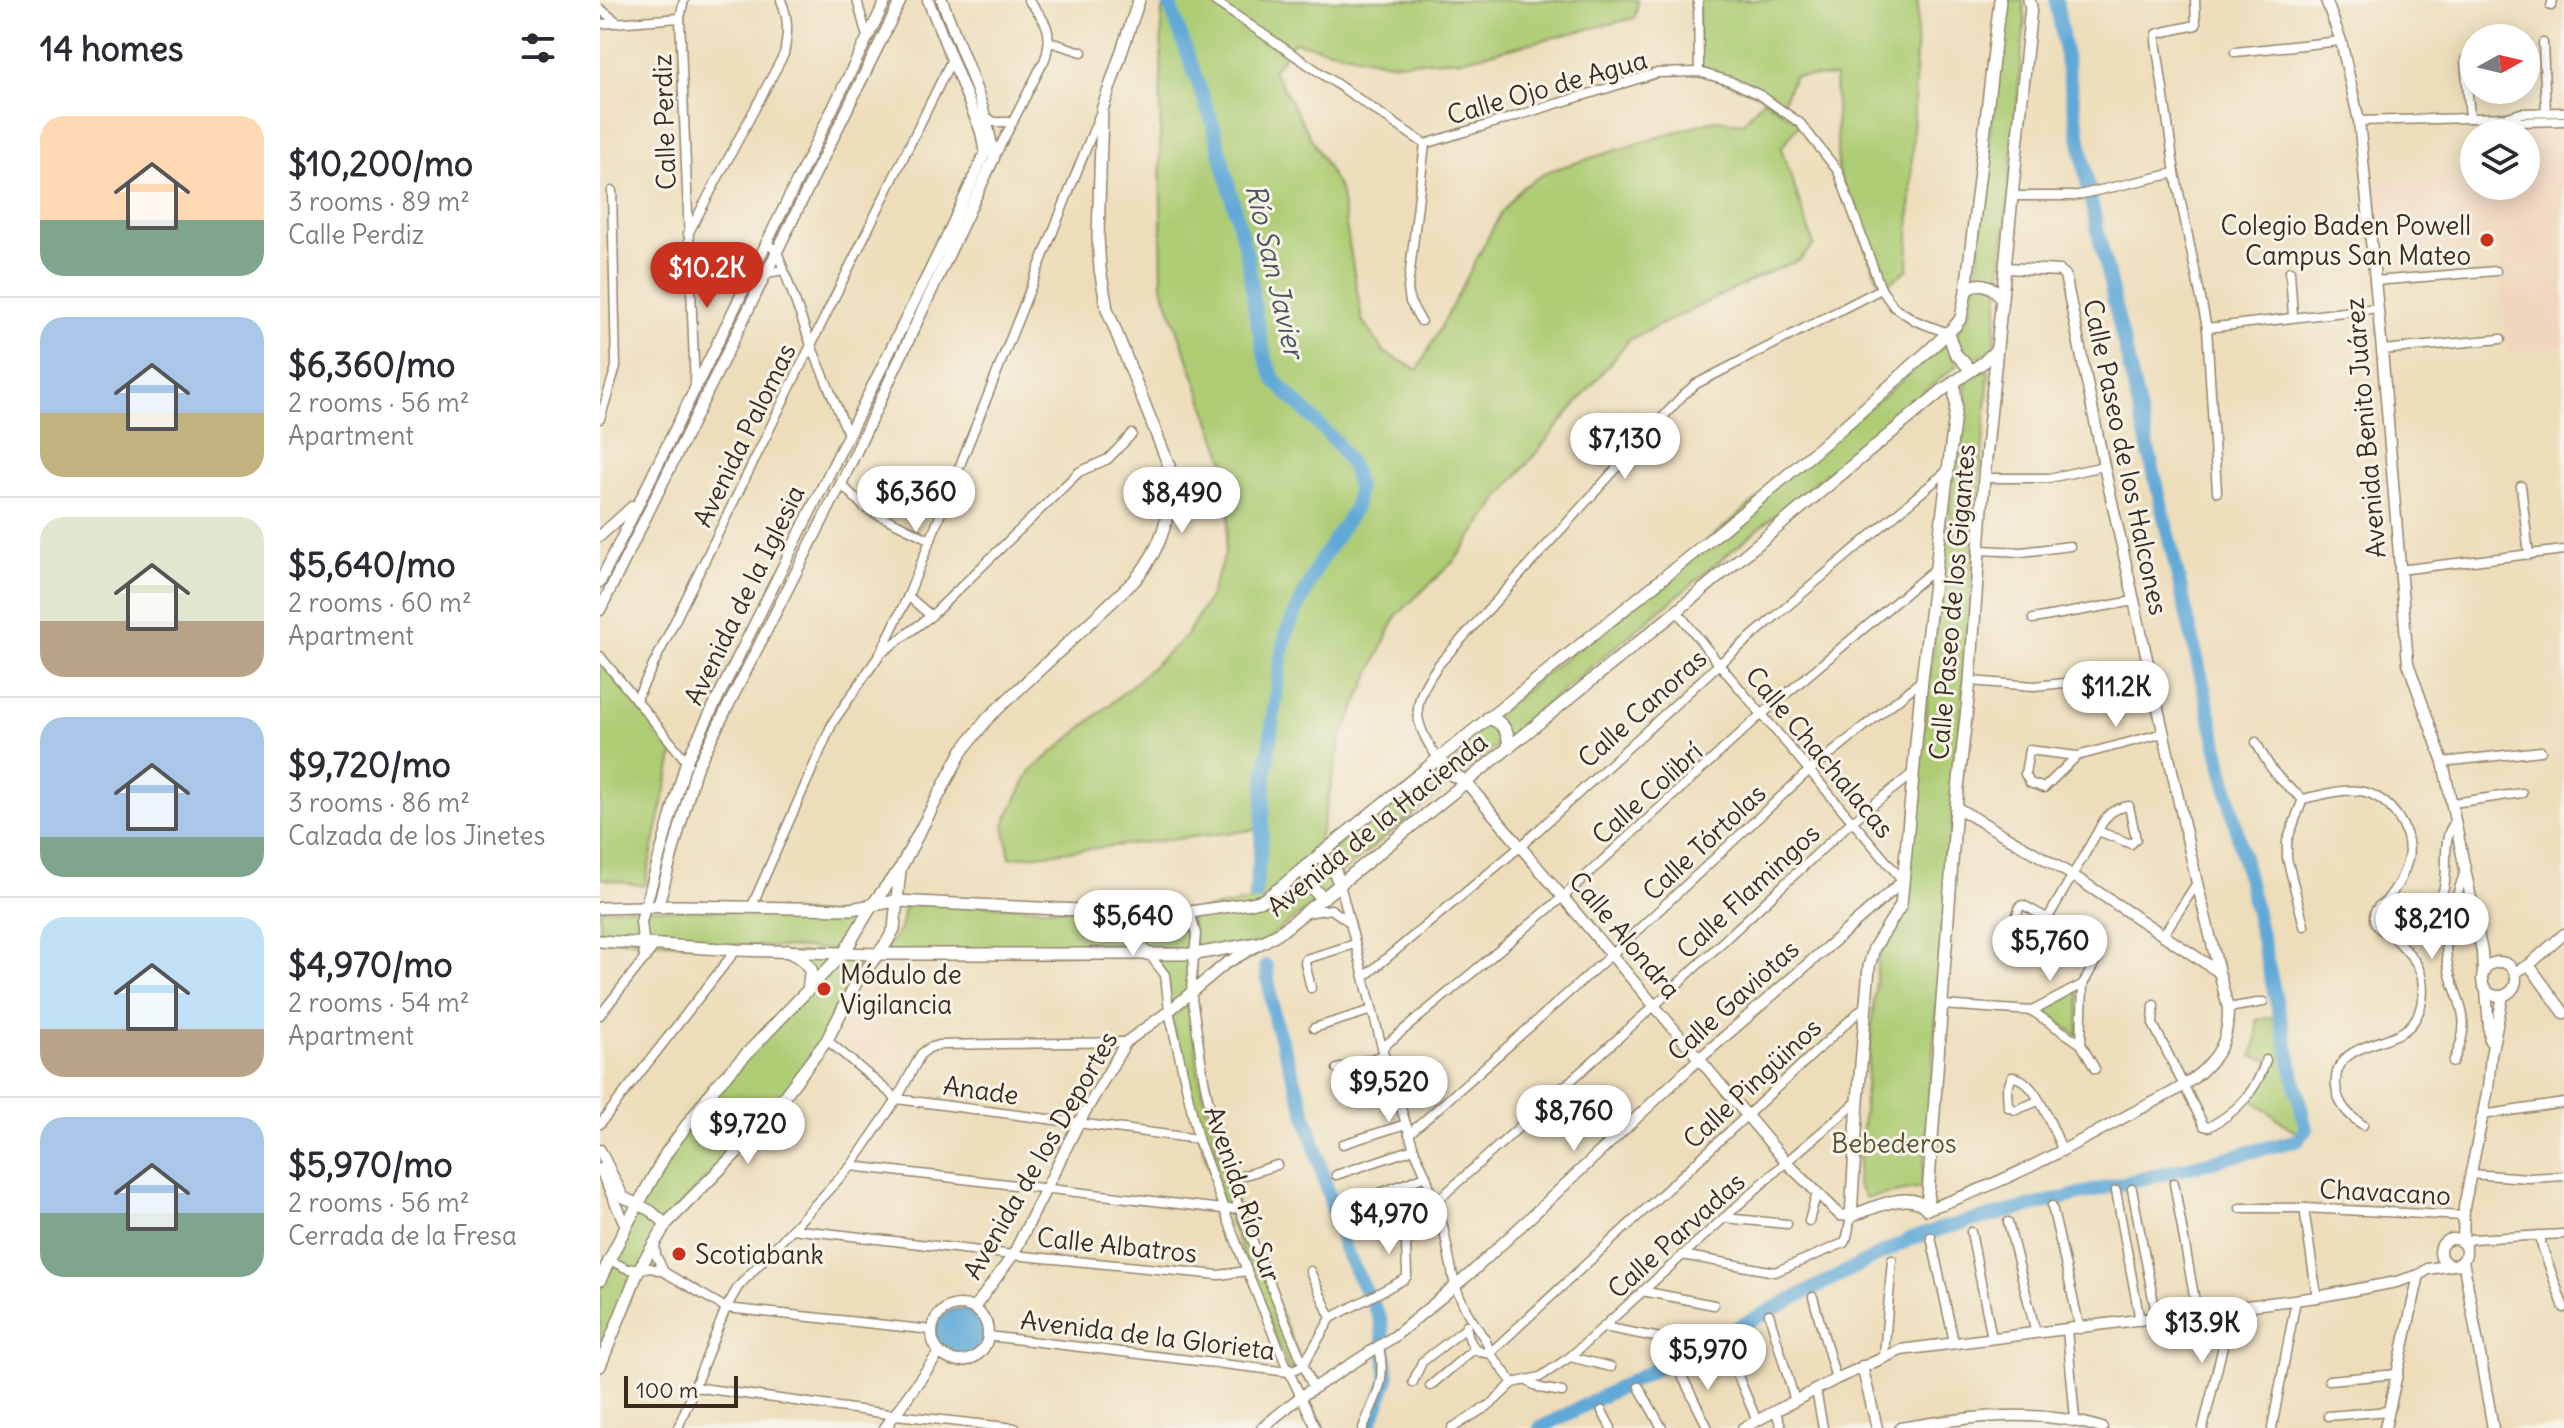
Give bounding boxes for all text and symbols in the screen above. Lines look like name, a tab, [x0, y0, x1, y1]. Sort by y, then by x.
north arrow	[2460, 24, 2540, 104]
map controls	[2460, 24, 2540, 200]
icon: filters	[516, 26, 560, 70]
text: 14 homes	[40, 27, 184, 70]
street label: Calle Ojo de Agua	[1443, 43, 1651, 131]
street label: Calle Perdiz	[645, 53, 683, 191]
button: layers	[2460, 120, 2540, 200]
text: $10,200/mo	[288, 142, 473, 185]
icon: home	[104, 148, 200, 244]
water label: Río San Javier	[1238, 181, 1313, 365]
text: 3 rooms · 89 m²	[288, 185, 470, 218]
place label: Colegio Baden Powell Campus San Mateo	[2221, 209, 2471, 272]
text: Calle Perdiz	[288, 218, 424, 251]
marker: Colegio Baden Powell Campus San Mateo	[2478, 231, 2496, 249]
pin: $10.2K	[642, 242, 772, 310]
text: $10.2K	[668, 251, 746, 284]
street label: Calle Paseo de los Halcones	[2076, 296, 2176, 618]
street label: Avenida Benito Juárez	[2337, 296, 2393, 560]
street label: Avenida Palomas	[685, 338, 803, 532]
text: $6,360/mo	[288, 343, 455, 386]
icon: home	[104, 349, 200, 445]
text: 2 rooms · 56 m²	[288, 386, 469, 419]
pin: $7,130	[1560, 413, 1690, 481]
text: Apartment	[288, 419, 414, 452]
text: $7,130	[1588, 422, 1662, 455]
street label: Calle Paseo de los Gigantes	[1922, 443, 1982, 761]
pin: $6,360	[851, 466, 981, 534]
pin: $8,490	[1117, 467, 1247, 535]
text: $6,360	[875, 475, 957, 508]
text: $8,490	[1141, 476, 1223, 509]
street label: Avenida de la Iglesia	[677, 480, 811, 710]
text: $5,640/mo	[288, 543, 456, 586]
icon: home	[104, 549, 200, 645]
text: 2 rooms · 60 m²	[288, 586, 472, 619]
text: Apartment	[288, 619, 414, 652]
street label: Calle Canoras	[1571, 642, 1713, 774]
street label: Calle Chachalacas	[1739, 660, 1901, 844]
pin: $11.2K	[2051, 661, 2181, 729]
text: $11.2K	[2081, 670, 2151, 703]
street label: Avenida de la Hacienda	[1260, 725, 1494, 923]
street label: Calle Colibrí	[1585, 735, 1709, 851]
text: $9,720/mo	[288, 743, 451, 786]
icon: home	[104, 749, 200, 845]
street label: Calle Tórtolas	[1635, 777, 1773, 907]
text: 3 rooms · 86 m²	[288, 786, 470, 819]
street label: Calle Flamingos	[1670, 816, 1826, 966]
text: Calzada de los Jinetes	[288, 819, 545, 852]
street label: Calle Alondra	[1562, 865, 1688, 1005]
pin: $5,640	[1068, 890, 1198, 958]
pin: $8,210	[2367, 893, 2497, 961]
text: $5,640	[1092, 899, 1174, 932]
text: $8,210	[2394, 902, 2470, 935]
pin: $5,760	[1985, 915, 2115, 983]
text: $5,760	[2010, 924, 2090, 957]
street label: Calle Gaviotas	[1660, 932, 1806, 1068]
text: $4,970/mo	[288, 943, 453, 986]
icon: home	[104, 949, 200, 1045]
place label: Módulo de Vigilancia	[840, 958, 962, 1021]
marker: Módulo de Vigilancia	[815, 980, 833, 998]
text: 2 rooms · 54 m²	[288, 986, 470, 1019]
street label: Calle Pingüinos	[1676, 1011, 1828, 1155]
text: Apartment	[288, 1019, 414, 1052]
street label: Avenida de los Deportes	[955, 1025, 1125, 1285]
pin: $9,520	[1324, 1056, 1454, 1124]
text: $9,520	[1349, 1065, 1429, 1098]
street label: Anade	[941, 1068, 1021, 1112]
pin: $8,760	[1509, 1085, 1639, 1153]
text: $8,760	[1534, 1094, 1614, 1127]
pin: $9,720	[683, 1098, 813, 1166]
street label: Avenida Río Sur	[1197, 1102, 1289, 1287]
text: $9,720	[709, 1107, 787, 1140]
park label: Bebederos	[1831, 1127, 1957, 1160]
text: $5,970/mo	[288, 1143, 453, 1186]
icon: home	[104, 1149, 200, 1245]
street label: Calle Parvadas	[1601, 1165, 1751, 1305]
street label: Chavacano	[2318, 1172, 2452, 1212]
text: 2 rooms · 56 m²	[288, 1186, 469, 1219]
pin: $4,970	[1324, 1188, 1454, 1256]
text: $4,970	[1349, 1197, 1429, 1230]
text: Cerrada de la Fresa	[288, 1219, 517, 1252]
street label: Calle Albatros	[1035, 1220, 1199, 1270]
place label: Scotiabank	[695, 1238, 824, 1271]
marker: Scotiabank	[670, 1245, 688, 1263]
pin: $13.9K	[2137, 1297, 2267, 1365]
street label: Avenida de la Glorieta	[1019, 1303, 1277, 1367]
text: $13.9K	[2164, 1306, 2240, 1339]
pin: $5,970	[1643, 1324, 1773, 1392]
text: $5,970	[1668, 1333, 1748, 1366]
scale bar	[624, 1372, 738, 1408]
text: 100 m	[636, 1376, 698, 1404]

